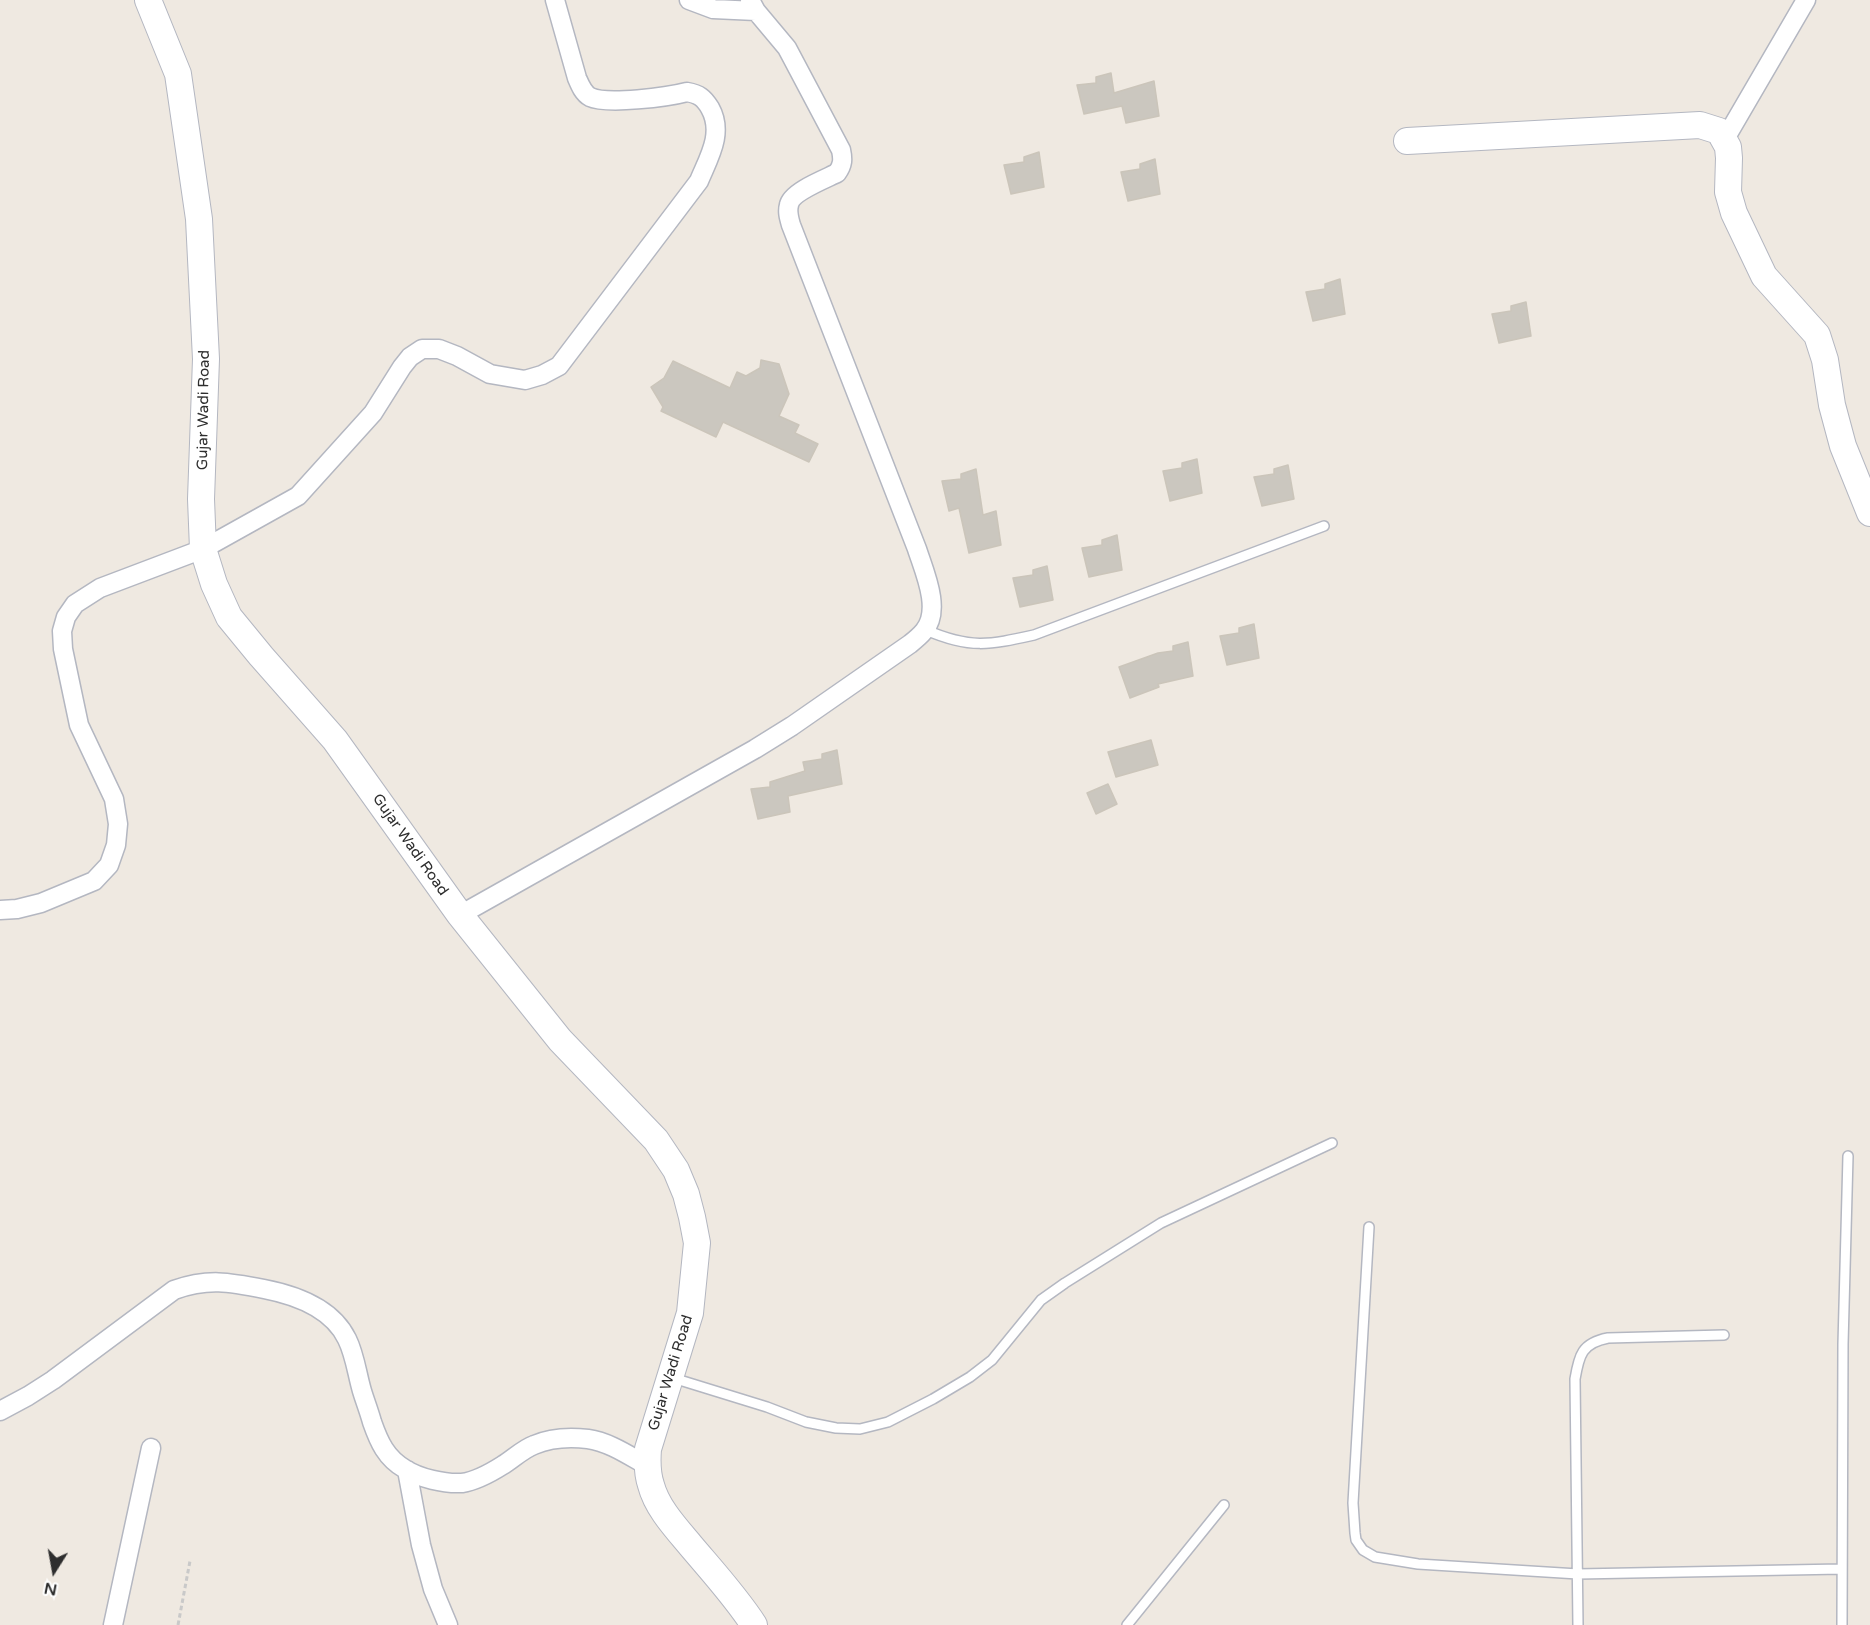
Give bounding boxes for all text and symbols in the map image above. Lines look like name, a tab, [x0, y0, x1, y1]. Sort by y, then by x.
street label: Gujar Wadi Road	[194, 350, 214, 470]
street label: Gujar Wadi Road	[368, 791, 452, 899]
street label: Gujar Wadi Road	[645, 1313, 697, 1433]
north arrow	[24, 1541, 84, 1601]
text: N	[42, 1578, 59, 1600]

